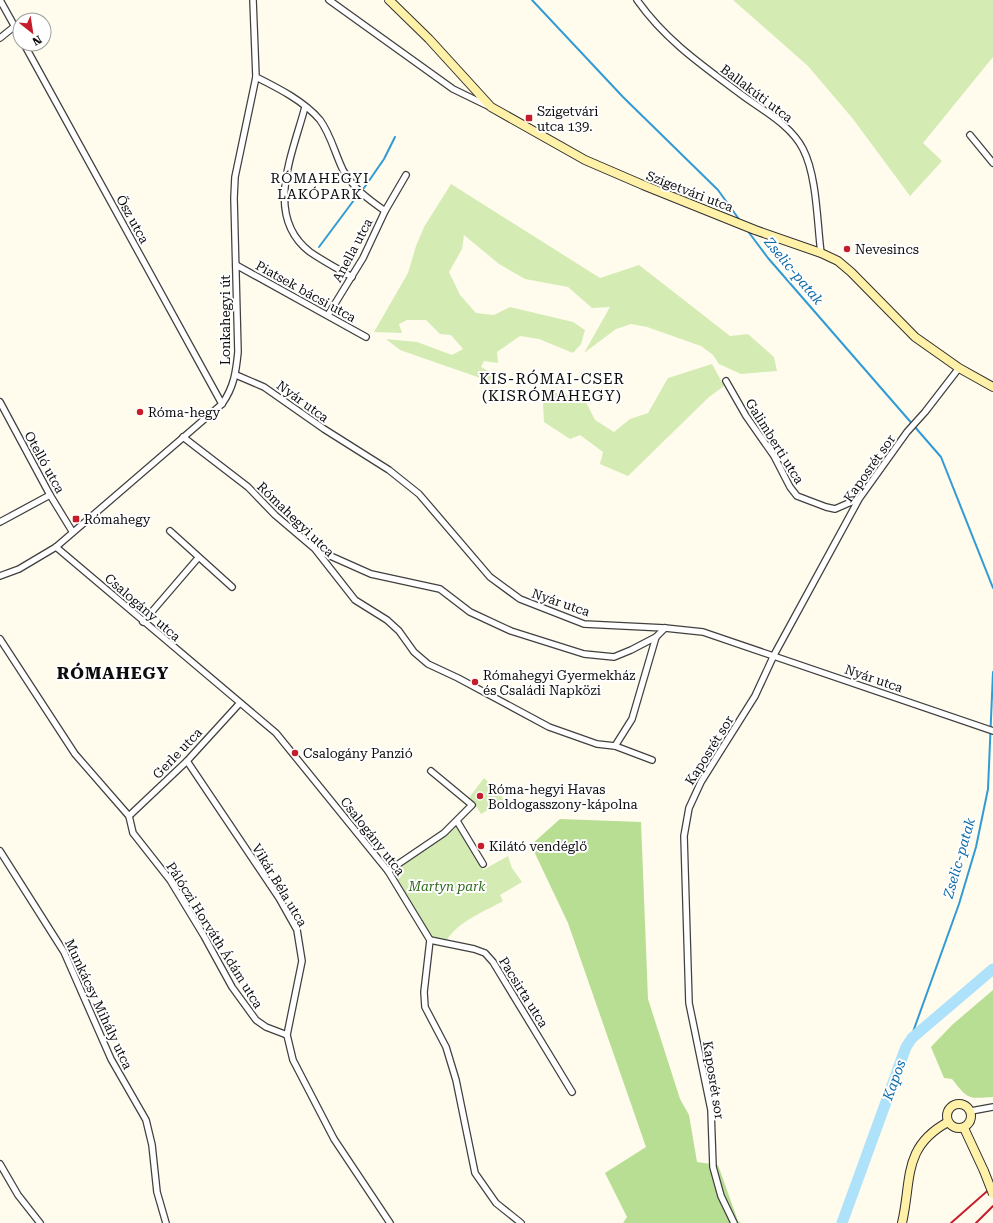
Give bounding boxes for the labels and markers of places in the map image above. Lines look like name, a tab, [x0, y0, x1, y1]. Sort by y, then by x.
place label: Szigetvári utca 139.	[537, 104, 598, 134]
marker: Szigetvári utca 139.	[524, 113, 534, 123]
place label: Nevesincs	[855, 242, 919, 257]
marker: Nevesincs	[842, 244, 852, 254]
place label: Róma-hegy	[148, 405, 220, 420]
marker: Róma-hegy	[135, 407, 145, 417]
place label: Rómahegy	[84, 512, 151, 527]
marker: Rómahegy	[71, 514, 81, 524]
place label: Rómahegyi Gyermekház és Családi Napközi	[483, 668, 635, 698]
marker: Rómahegyi Gyermekház és Családi Napközi	[470, 677, 480, 687]
place label: Csalogány Panzió	[303, 746, 413, 761]
marker: Csalogány Panzió	[290, 748, 300, 758]
place label: Róma-hegyi Havas Boldogasszony-kápolna	[488, 782, 638, 812]
marker: Róma-hegyi Havas Boldogasszony-kápolna	[475, 791, 485, 801]
place label: Kilátó vendéglő	[489, 839, 587, 854]
marker: Kilátó vendéglő	[476, 841, 486, 851]

